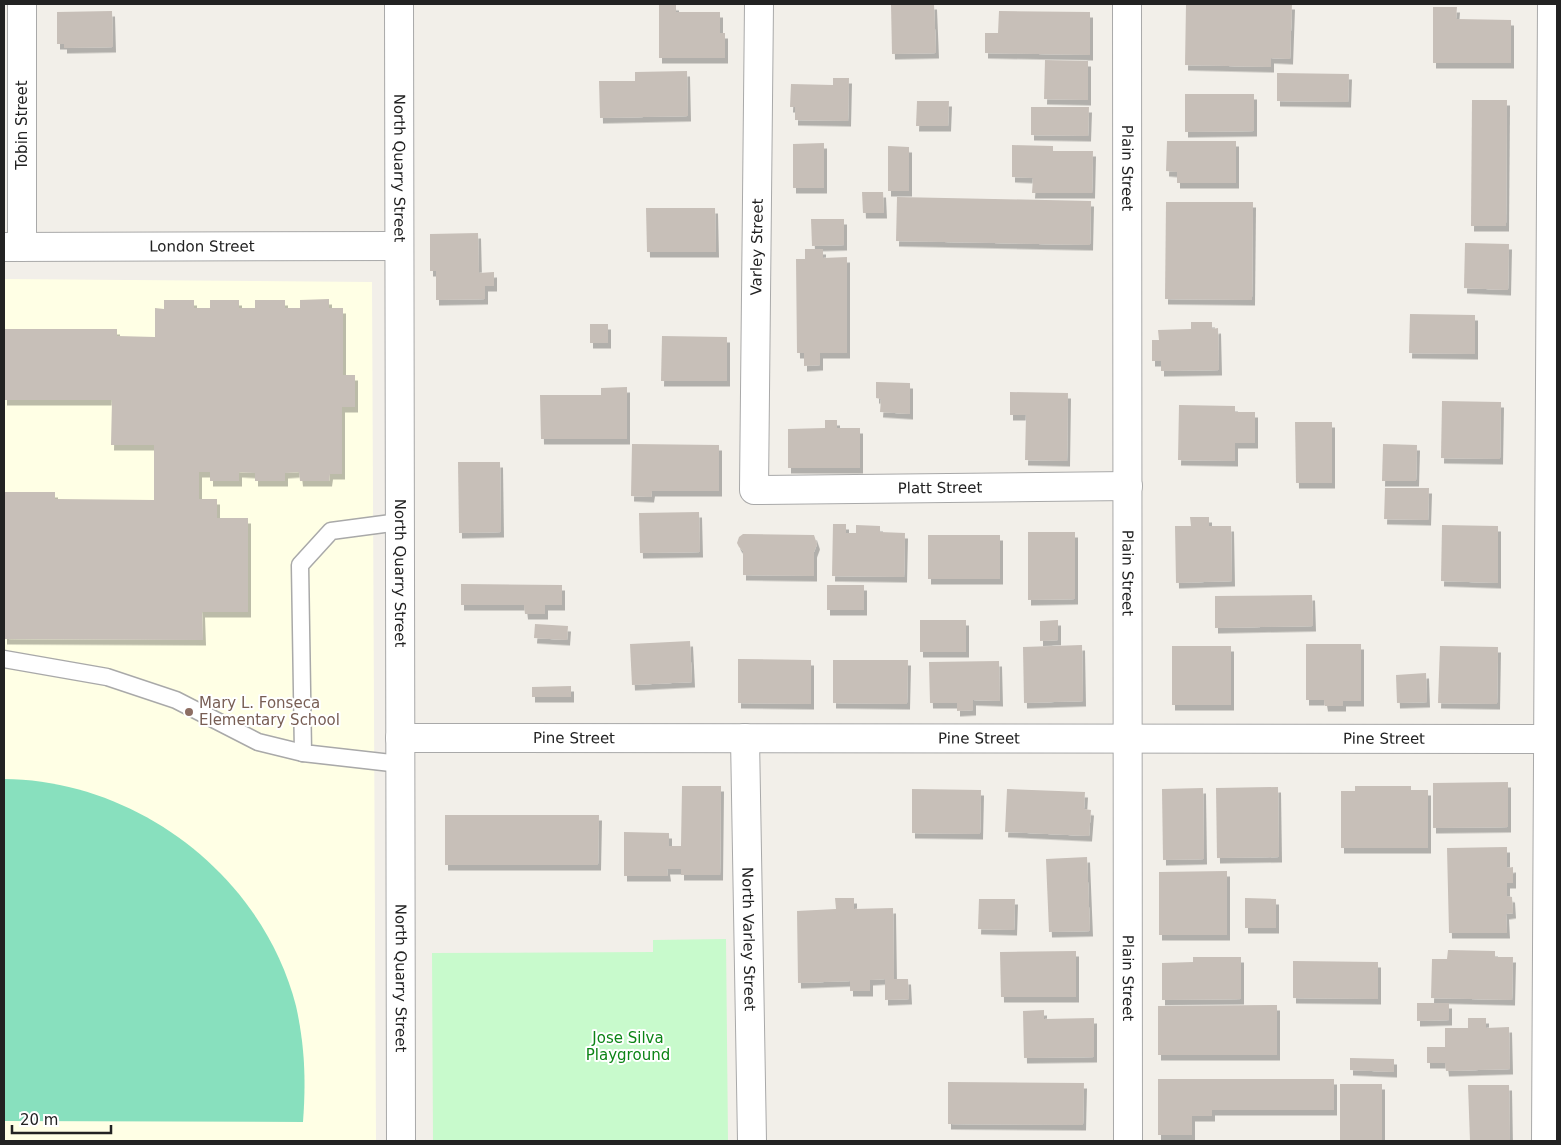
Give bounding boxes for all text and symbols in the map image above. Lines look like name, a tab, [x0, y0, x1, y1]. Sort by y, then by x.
street label: Tobin Street	[13, 80, 31, 171]
street label: North Quarry Street	[390, 94, 408, 242]
street label: Plain Street	[1118, 125, 1136, 211]
street label: Varley Street	[747, 198, 767, 296]
street label: London Street	[149, 237, 255, 256]
street label: Platt Street	[898, 479, 982, 497]
street label: North Quarry Street	[391, 499, 409, 647]
street label: Plain Street	[1118, 530, 1137, 616]
place label: Mary L. Fonseca Elementary School	[199, 694, 340, 729]
marker: Mary L. Fonseca Elementary School	[183, 706, 195, 718]
street label: Pine Street	[533, 729, 615, 747]
street label: Pine Street	[938, 729, 1020, 748]
street label: Pine Street	[1343, 730, 1425, 748]
street label: North Varley Street	[738, 867, 759, 1011]
street label: North Quarry Street	[392, 904, 410, 1052]
street label: Plain Street	[1119, 935, 1137, 1021]
park label: Jose Silva Playground	[586, 1029, 670, 1064]
scale bar	[12, 1102, 111, 1134]
text: 20 m	[20, 1111, 58, 1129]

